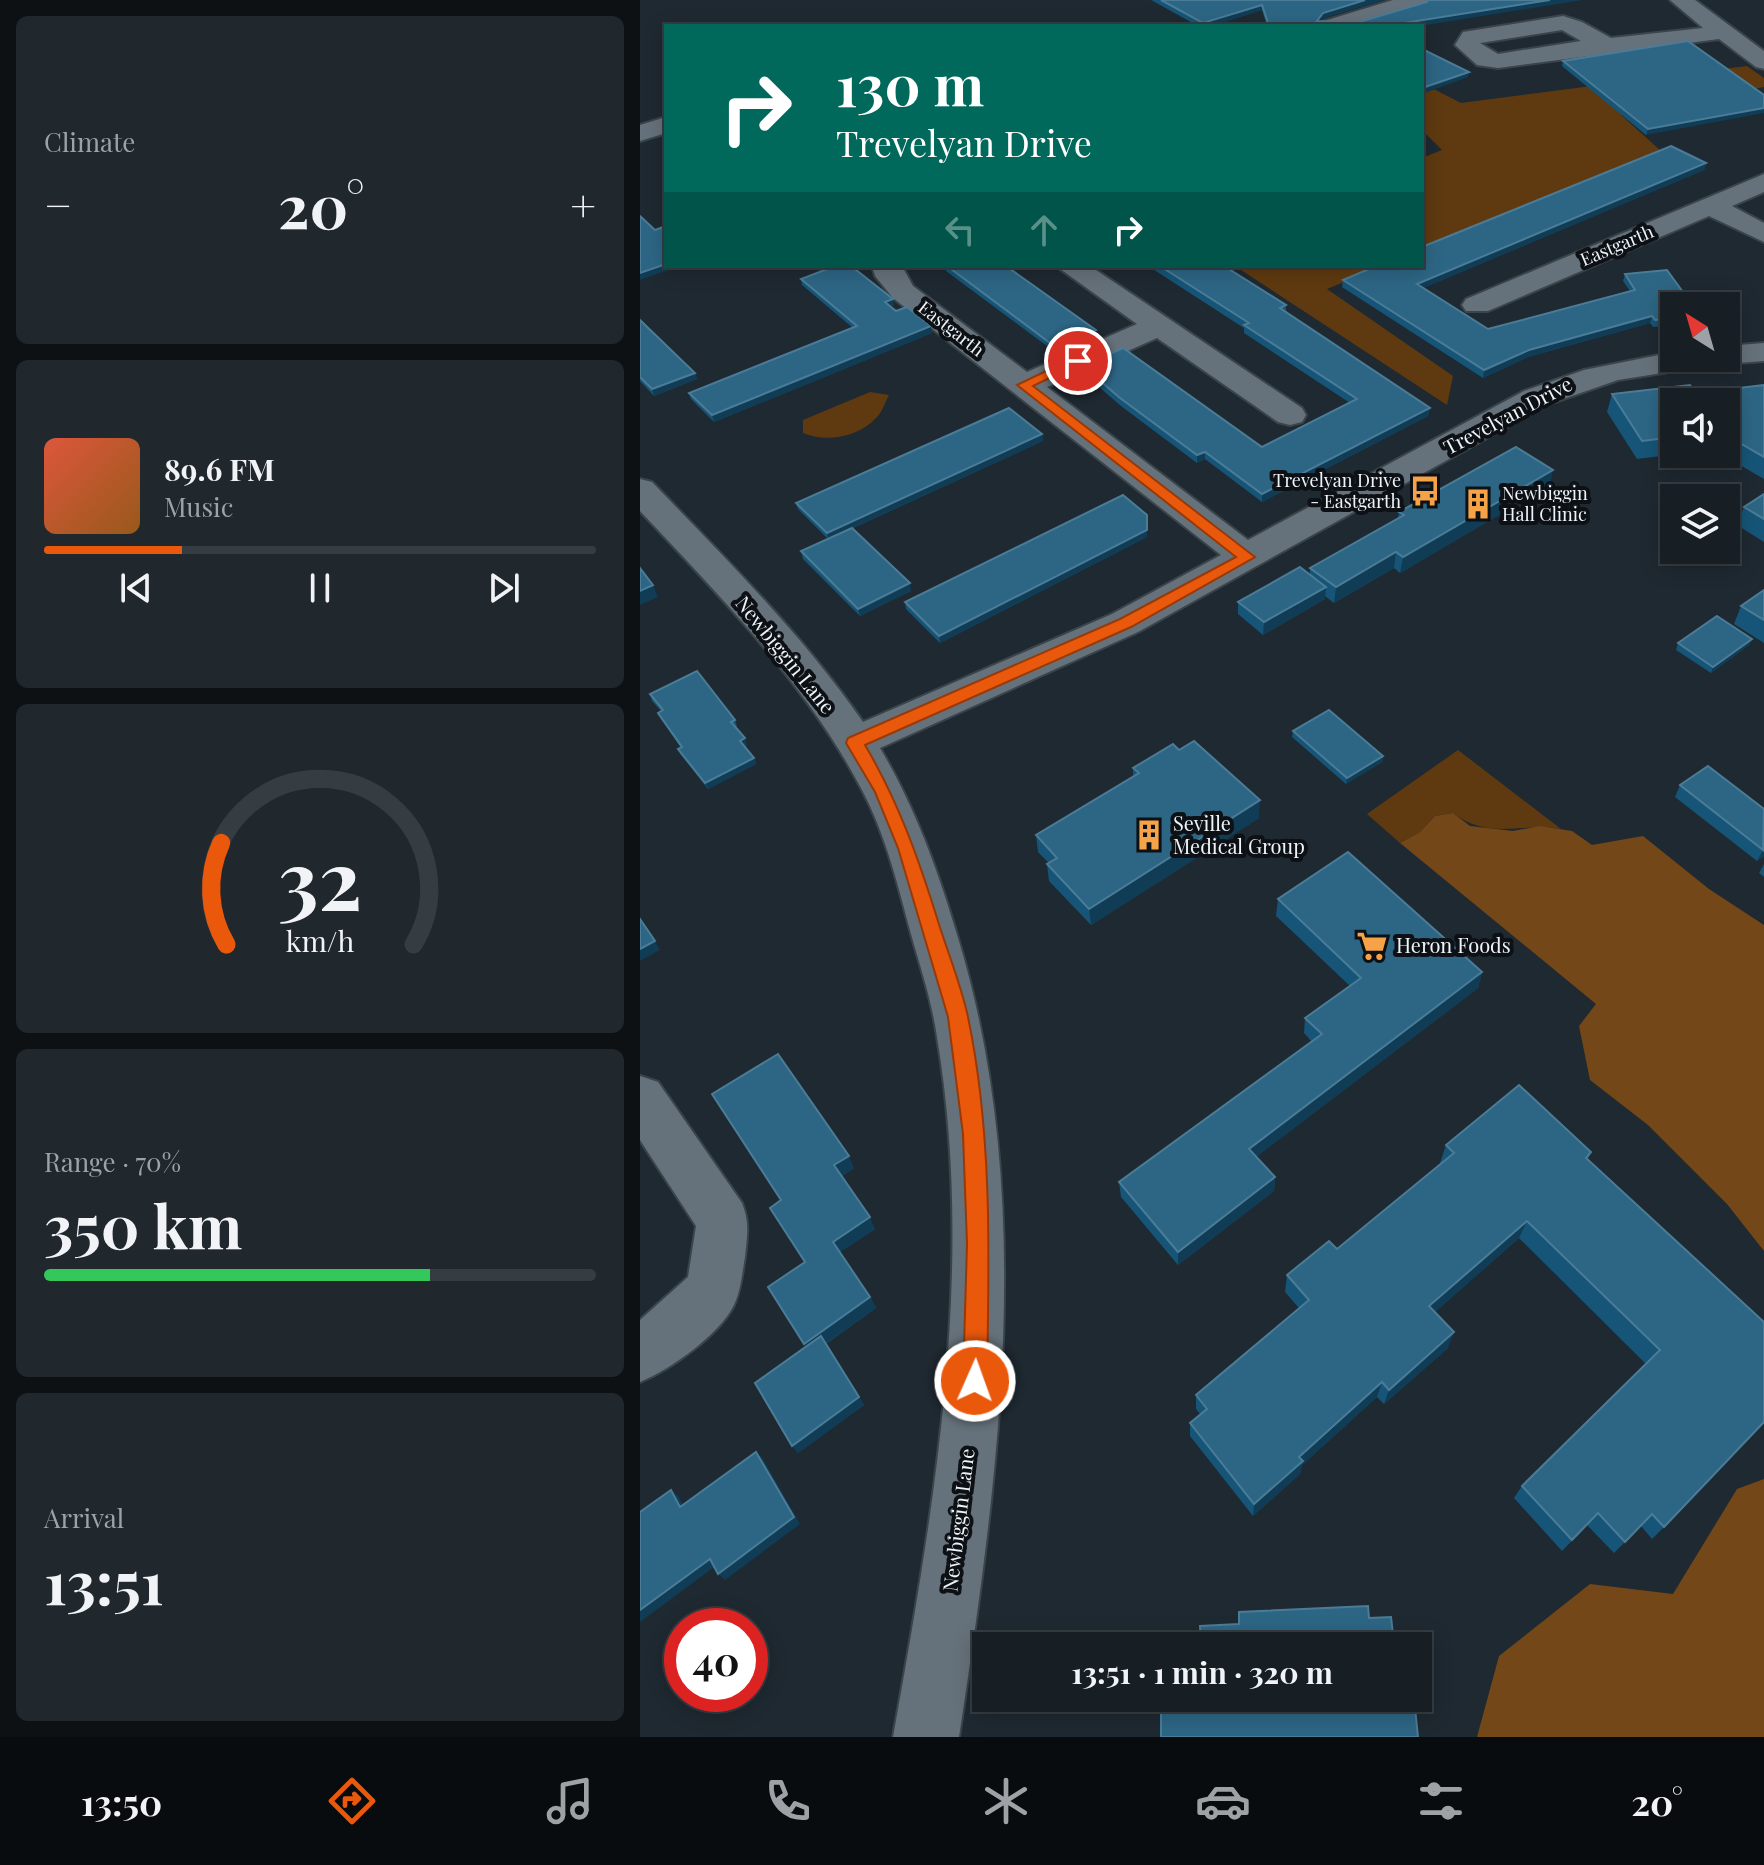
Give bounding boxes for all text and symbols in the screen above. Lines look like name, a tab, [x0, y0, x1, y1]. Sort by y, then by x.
text: 130 m	[836, 46, 984, 121]
icon: right	[704, 56, 808, 160]
text: Trevelyan Drive	[836, 118, 1092, 166]
text: Climate	[44, 124, 135, 159]
text: 20°	[278, 164, 365, 244]
text: −	[44, 174, 72, 233]
text: +	[570, 174, 596, 233]
icon: left	[938, 208, 982, 252]
icon: ahead	[1022, 208, 1066, 252]
icon: right	[1106, 208, 1150, 252]
street label: Eastgarth	[1576, 219, 1657, 271]
north arrow	[1660, 292, 1740, 372]
map controls	[1660, 292, 1740, 564]
street label: Eastgarth	[914, 295, 990, 362]
pin	[1044, 327, 1112, 395]
icon: arrive	[1056, 339, 1100, 383]
street label: Trevelyan Drive	[1438, 369, 1576, 460]
button: sound	[1660, 388, 1740, 468]
text: 89.6 FM	[164, 449, 275, 489]
place label: Trevelyan Drive - Eastgarth	[1273, 468, 1401, 513]
bus stop icon: Trevelyan Drive - Eastgarth	[1408, 474, 1442, 508]
place label: Newbiggin Hall Clinic	[1502, 481, 1588, 526]
button: layers	[1660, 484, 1740, 564]
building icon: Newbiggin Hall Clinic	[1461, 487, 1495, 521]
text: Music	[164, 489, 233, 524]
icon: previous	[114, 566, 158, 610]
icon: pause	[298, 566, 342, 610]
icon: next	[482, 566, 526, 610]
street label: Newbiggin Lane	[730, 590, 842, 719]
place label: Seville Medical Group	[1173, 809, 1305, 859]
building icon: Seville Medical Group	[1132, 818, 1166, 852]
text: 32	[278, 820, 362, 931]
text: km/h	[286, 921, 354, 959]
supermarket icon: Heron Foods	[1355, 929, 1389, 963]
place label: Heron Foods	[1396, 931, 1511, 958]
text: Range · 70%	[44, 1144, 181, 1179]
text: 350 km	[44, 1184, 242, 1264]
position arrow	[933, 1339, 1017, 1423]
street label: Newbiggin Lane	[935, 1447, 980, 1593]
text: Arrival	[44, 1500, 124, 1535]
text: 13:51	[44, 1540, 164, 1620]
speed limit sign: 40	[664, 1608, 768, 1712]
text: 13:51 · 1 min · 320 m	[1071, 1652, 1333, 1692]
icon: directions	[324, 1773, 380, 1829]
icon: music	[542, 1773, 598, 1829]
icon: phone	[760, 1773, 816, 1829]
icon: climate	[978, 1773, 1034, 1829]
icon: car	[1195, 1773, 1251, 1829]
icon: filters	[1413, 1773, 1469, 1829]
text: 13:50	[81, 1777, 162, 1825]
text: 20°	[1631, 1777, 1683, 1825]

